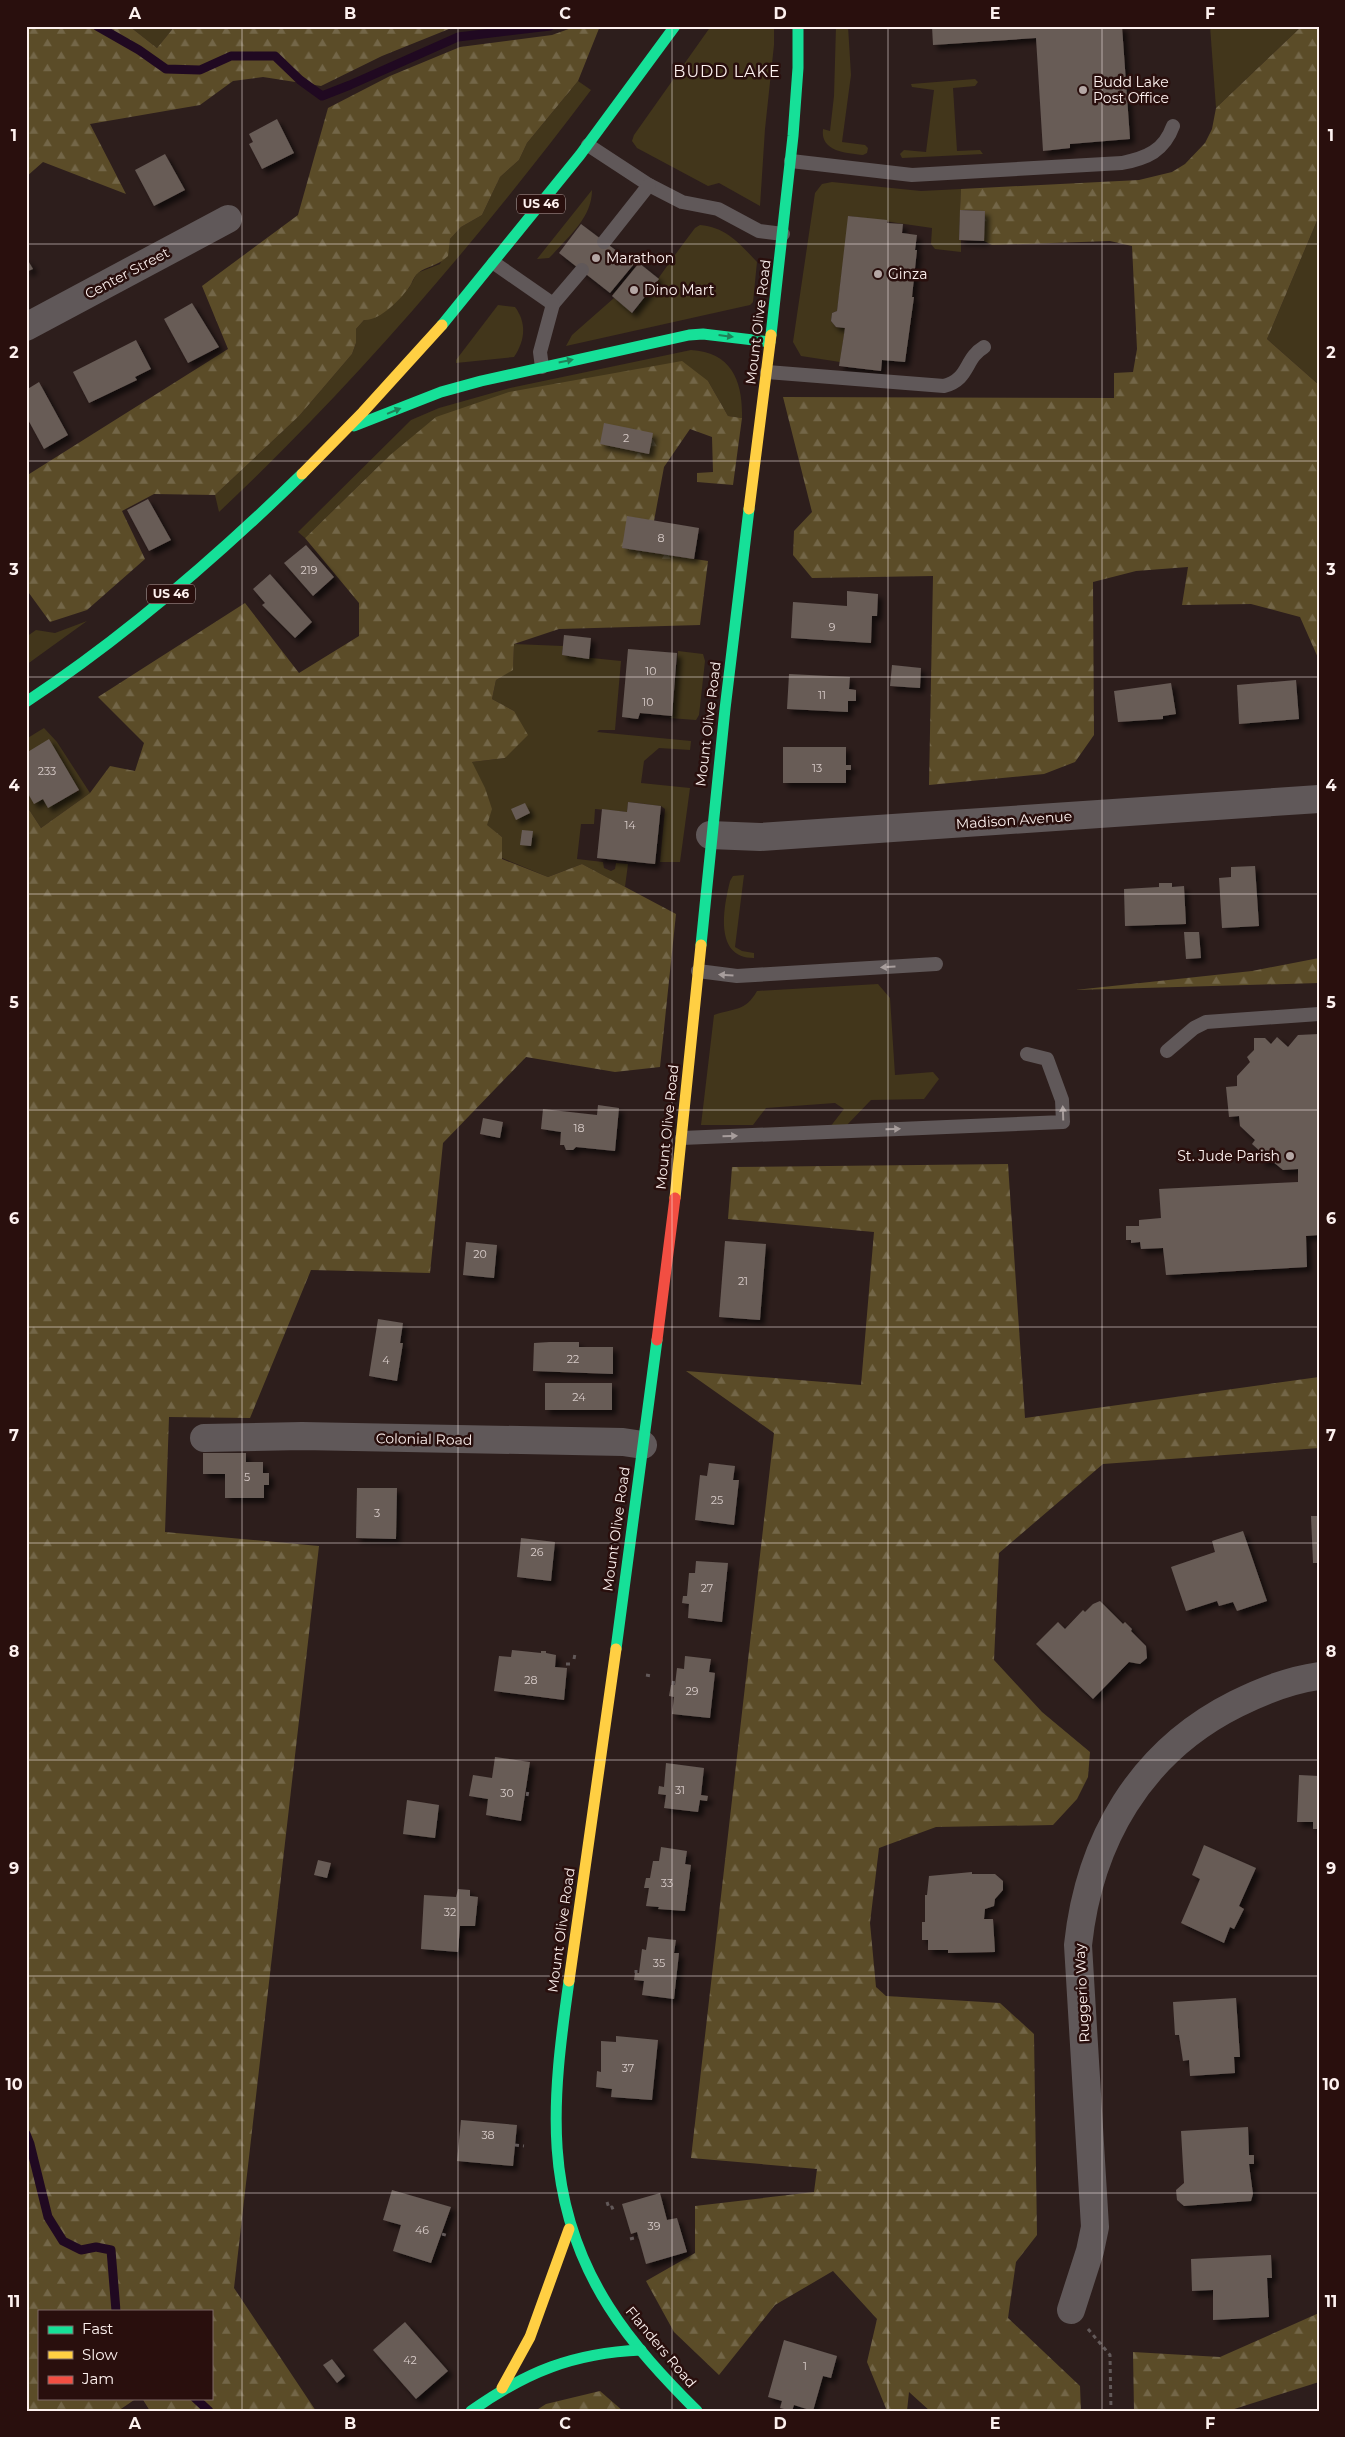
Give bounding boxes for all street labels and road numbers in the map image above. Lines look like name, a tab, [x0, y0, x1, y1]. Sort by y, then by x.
road number: US 46	[517, 194, 565, 213]
street label: Center Street	[82, 243, 173, 303]
street label: Mount Olive Road	[741, 258, 775, 386]
road number: US 46	[147, 584, 195, 604]
street label: Mount Olive Road	[691, 660, 725, 788]
street label: Madison Avenue	[955, 807, 1073, 833]
street label: Mount Olive Road	[651, 1064, 683, 1190]
street label: Colonial Road	[376, 1429, 472, 1449]
street label: Mount Olive Road	[598, 1465, 634, 1593]
street label: Mount Olive Road	[543, 1866, 579, 1994]
street label: Ruggerio Way	[1070, 1943, 1094, 2043]
street label: Flanders Road	[622, 2303, 700, 2391]

